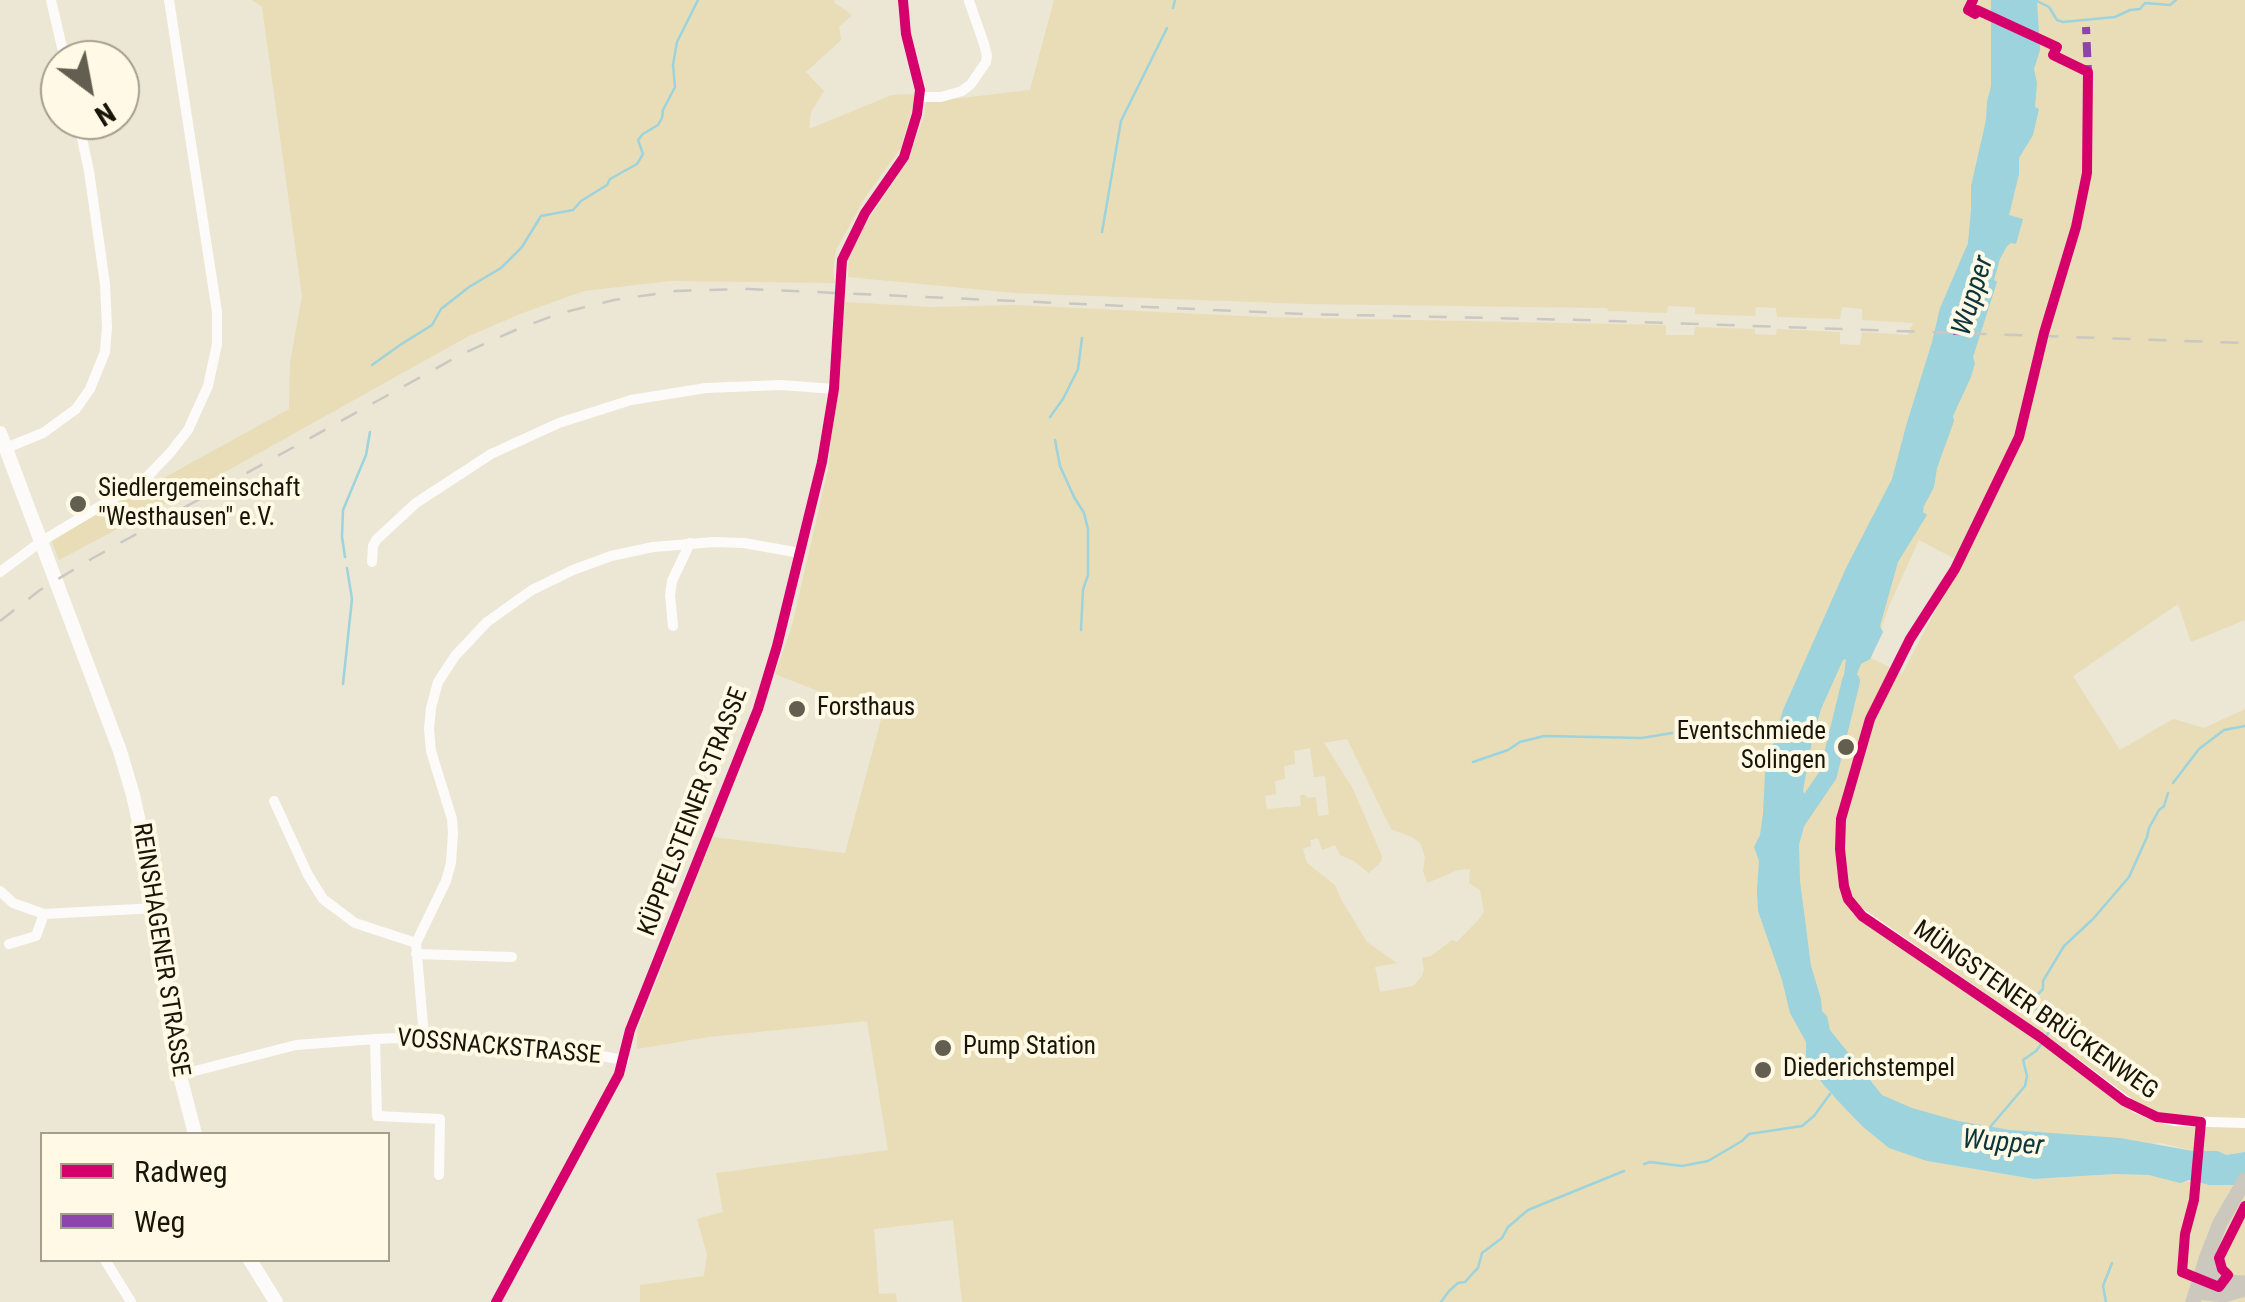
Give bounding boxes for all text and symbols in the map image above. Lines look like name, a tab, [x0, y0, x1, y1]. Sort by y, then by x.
north arrow	[40, 40, 140, 140]
text: N	[89, 96, 121, 133]
water label: Wupper	[1946, 252, 2002, 340]
place label: Siedlergemeinschaft "Westhausen" e.V.	[98, 475, 300, 534]
marker: Siedlergemeinschaft "Westhausen" e.V.	[67, 493, 89, 515]
street label: KÜPPELSTEINER STRASSE	[633, 684, 755, 940]
place label: Forsthaus	[817, 694, 915, 724]
marker: Forsthaus	[786, 698, 808, 720]
place label: Eventschmiede Solingen	[1677, 718, 1826, 777]
marker: Eventschmiede Solingen	[1835, 736, 1857, 758]
street label: REINSHAGENER STRASSE	[125, 821, 195, 1079]
street label: MÜNGSTENER BRÜCKENWEG	[1907, 915, 2163, 1107]
street label: VOSSNACKSTRASSE	[396, 1024, 602, 1072]
place label: Pump Station	[963, 1033, 1096, 1063]
marker: Pump Station	[932, 1037, 954, 1059]
place label: Diederichstempel	[1783, 1055, 1955, 1085]
marker: Diederichstempel	[1752, 1059, 1774, 1081]
water label: Wupper	[1961, 1124, 2045, 1164]
legend	[40, 1132, 390, 1262]
text: Radweg	[134, 1154, 228, 1189]
text: Weg	[134, 1204, 185, 1239]

